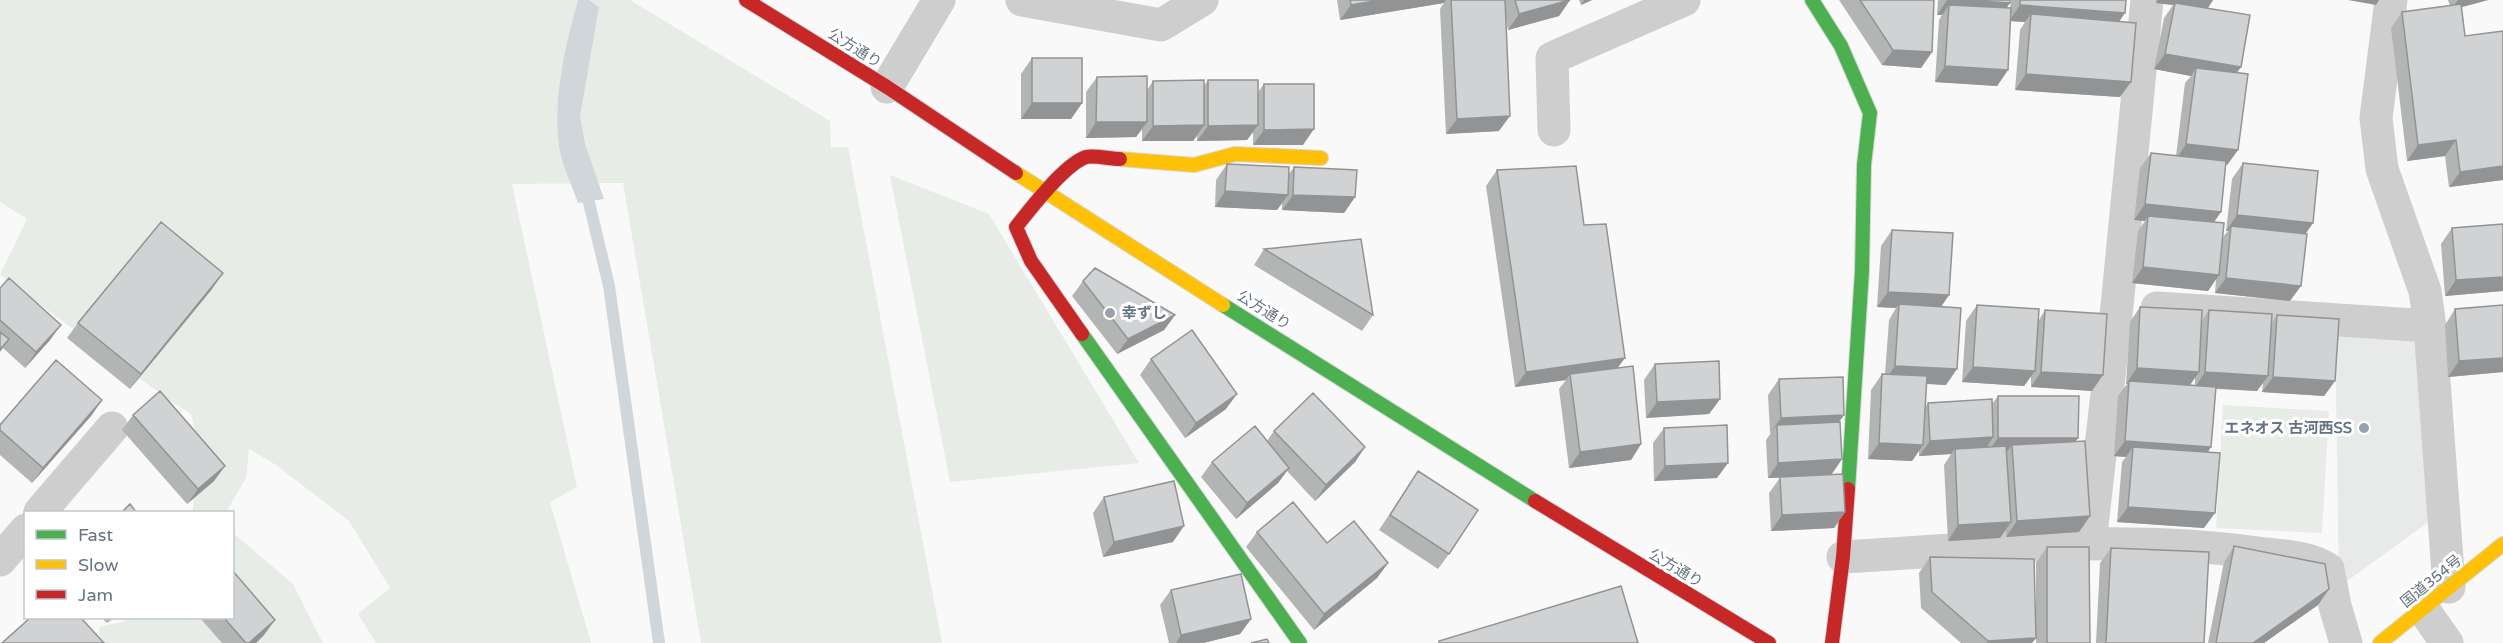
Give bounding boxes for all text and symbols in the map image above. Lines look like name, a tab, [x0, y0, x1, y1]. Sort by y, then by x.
street label: 公方通り	[825, 24, 885, 72]
street label: 公方通り	[1234, 286, 1294, 334]
place label: 幸ずし	[1122, 304, 1167, 322]
marker: 幸ずし	[1103, 306, 1117, 320]
place label: エネオス 古河西SS	[2225, 419, 2352, 437]
marker: エネオス 古河西SS	[2357, 421, 2371, 435]
legend	[24, 511, 234, 619]
text: Fast	[78, 524, 113, 546]
street label: 公方通り	[1646, 545, 1706, 591]
street label: 国道354号	[2397, 551, 2465, 611]
text: Slow	[78, 554, 119, 576]
text: Jam	[78, 584, 113, 606]

